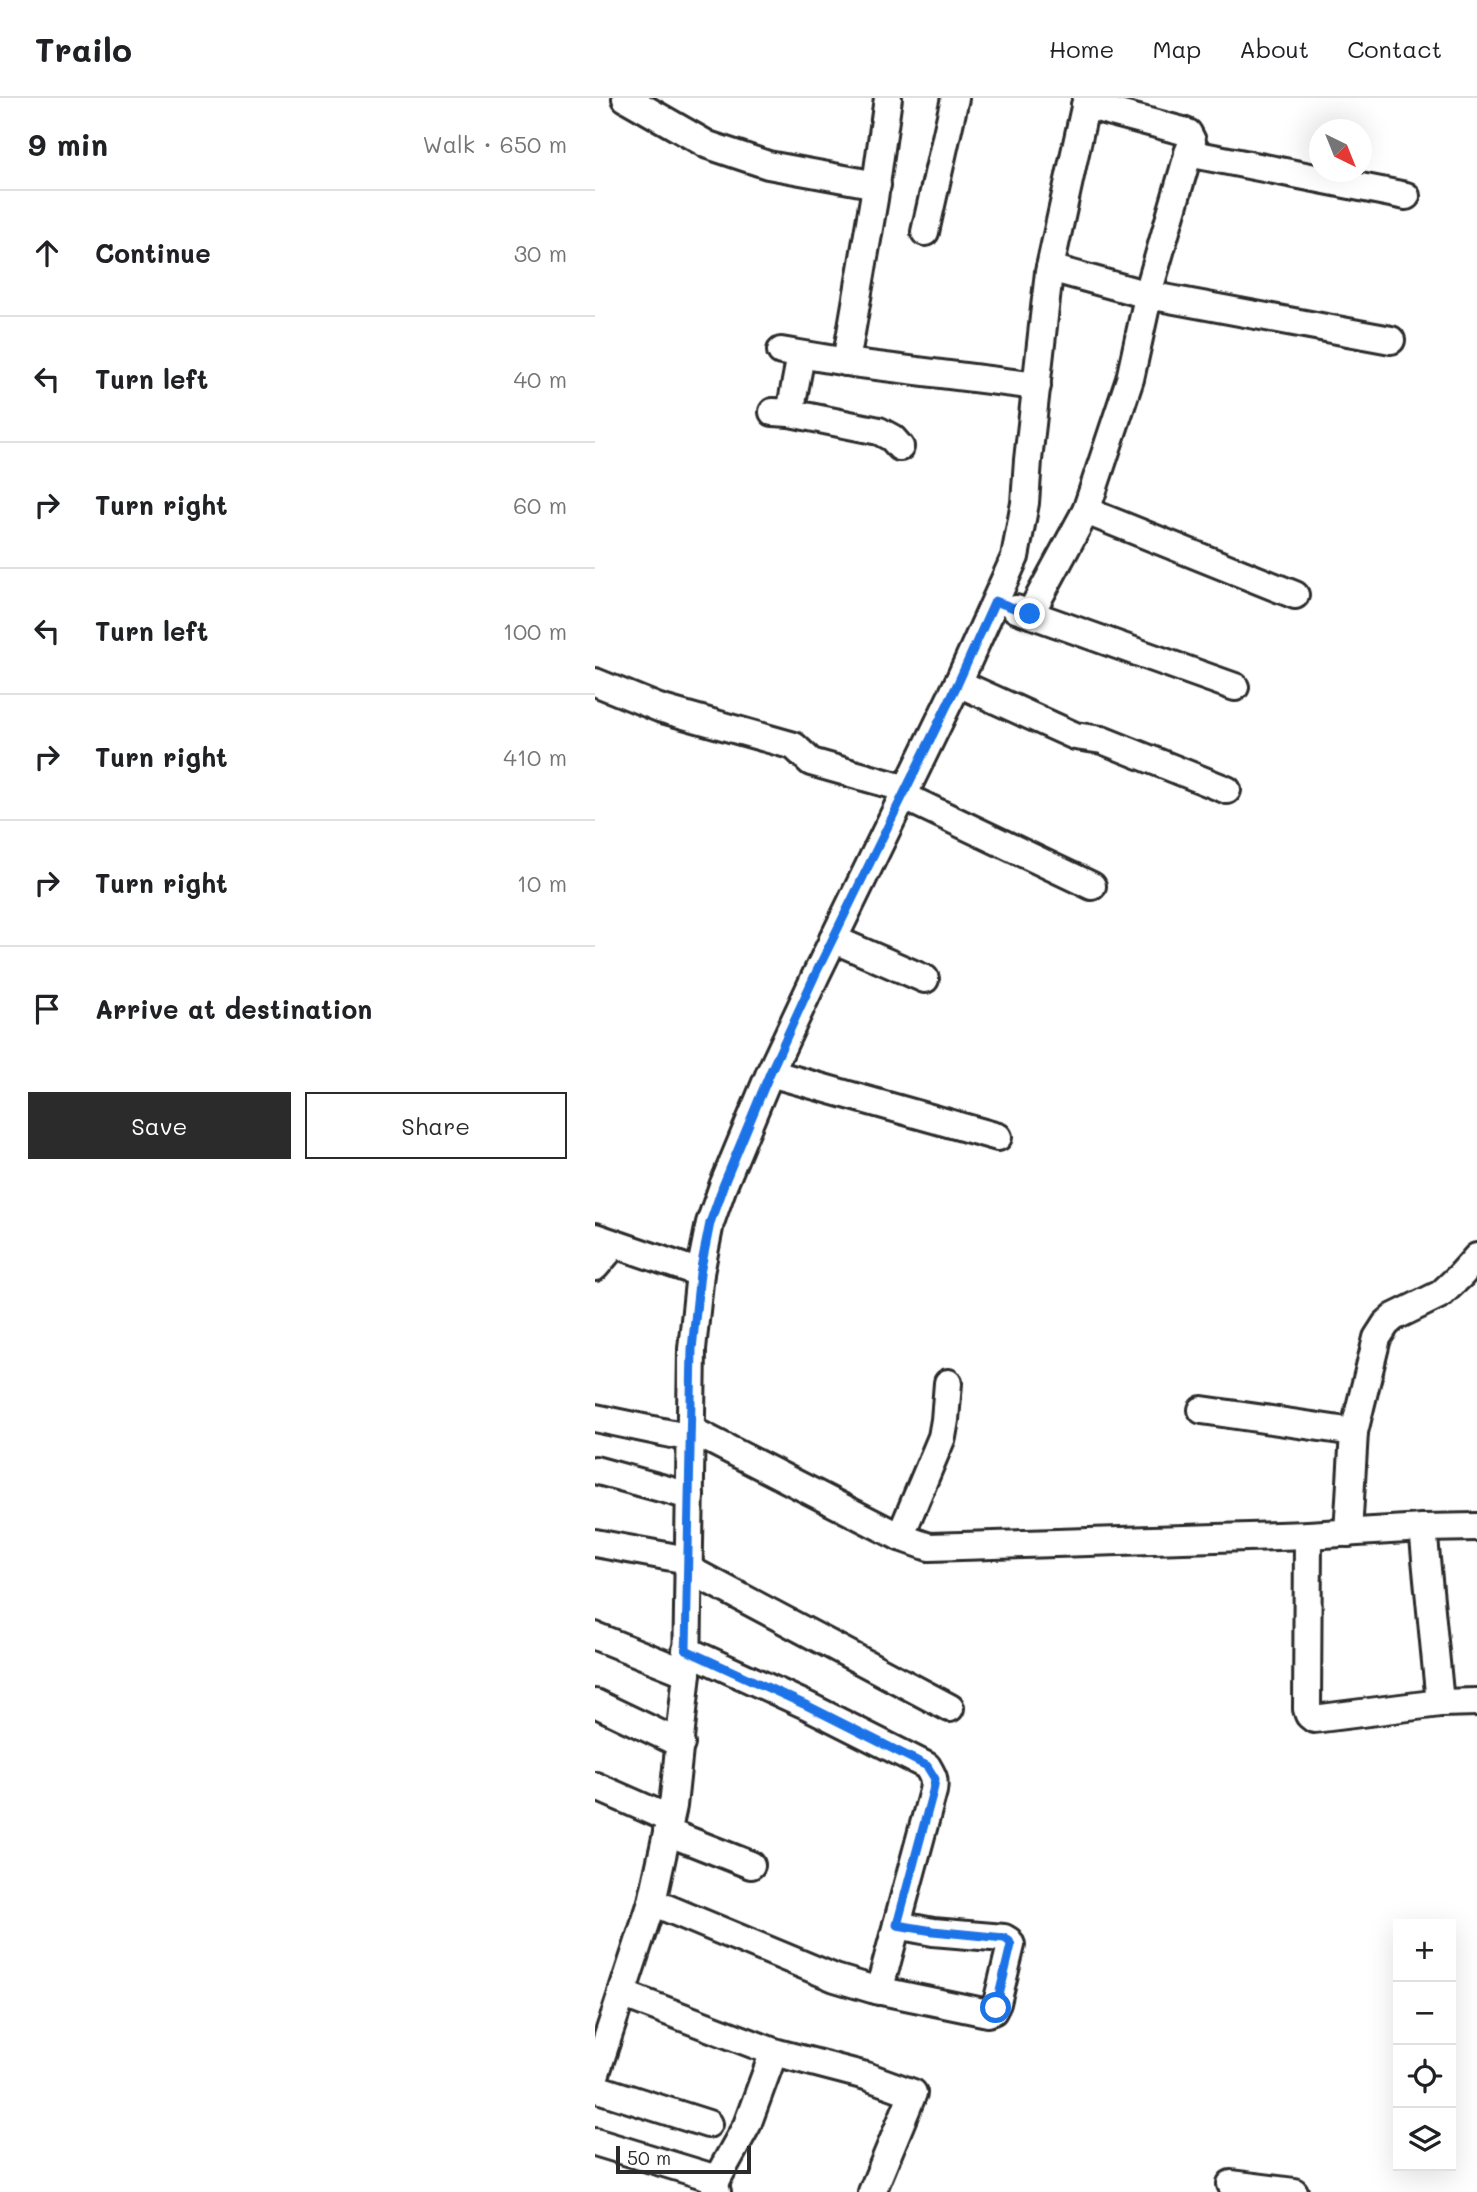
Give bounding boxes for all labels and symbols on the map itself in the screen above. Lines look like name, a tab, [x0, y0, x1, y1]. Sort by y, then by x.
north arrow	[1309, 119, 1372, 182]
route end	[1014, 598, 1045, 629]
route start	[980, 1992, 1011, 2023]
scale bar	[616, 2143, 751, 2175]

